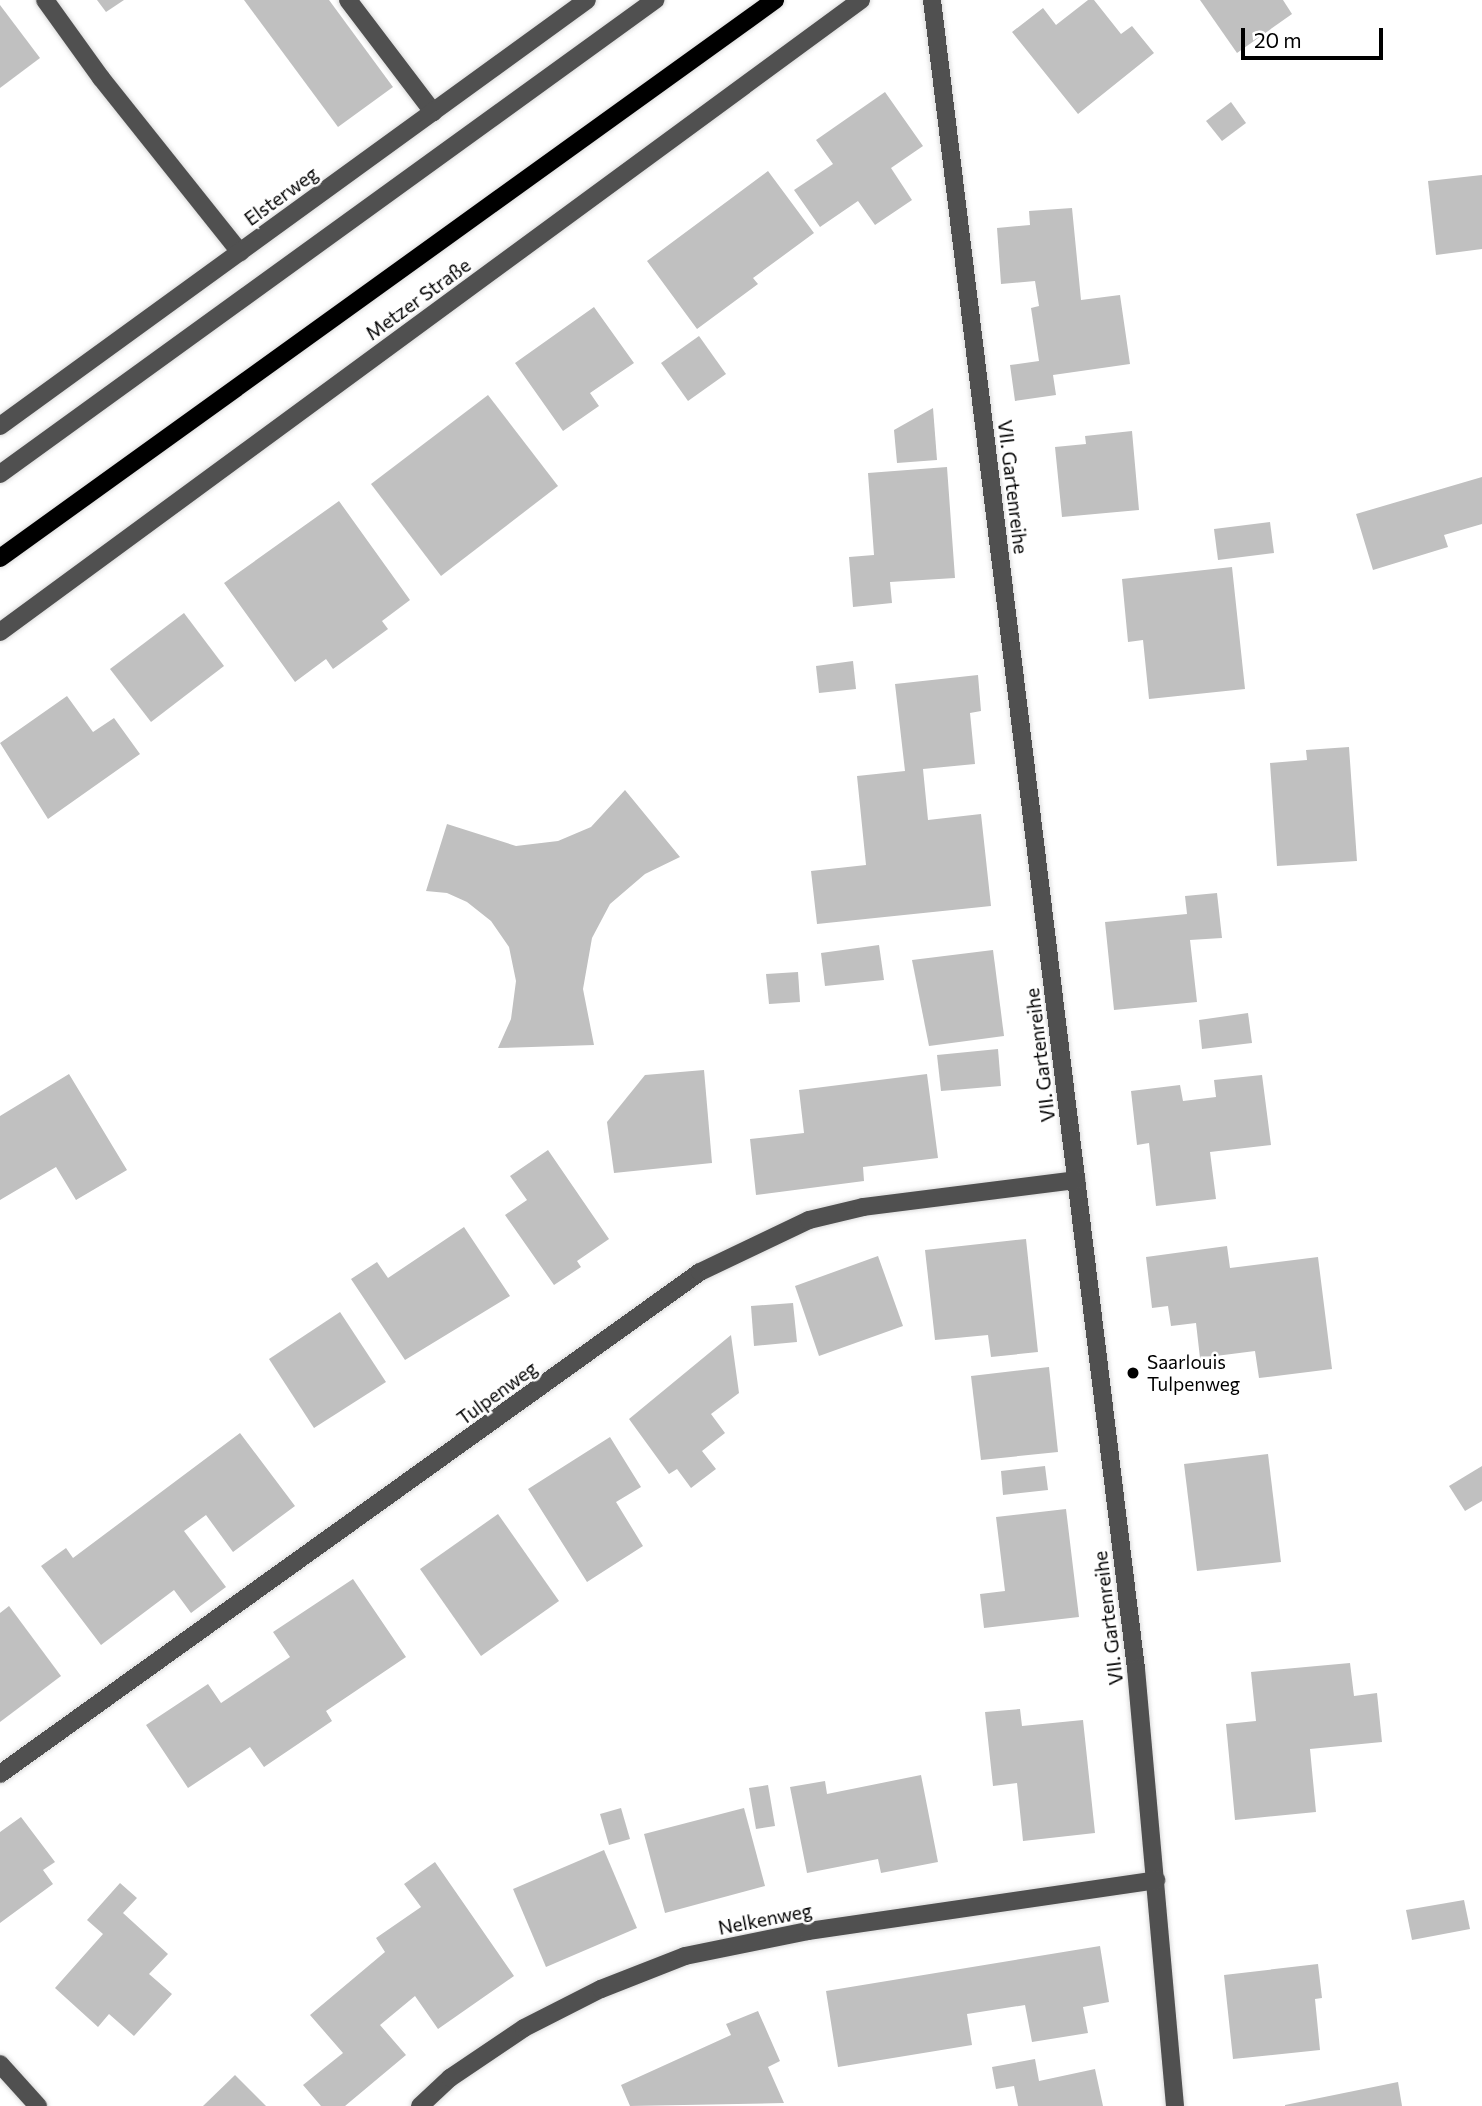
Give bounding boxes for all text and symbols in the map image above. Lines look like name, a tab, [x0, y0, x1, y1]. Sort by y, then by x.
scale bar	[1244, 14, 1386, 58]
text: 20 m	[1254, 27, 1302, 52]
street label: Elsterweg	[240, 162, 322, 230]
street label: Metzer Straße	[361, 253, 475, 345]
street label: VII. Gartenreihe	[993, 419, 1033, 555]
street label: VII. Gartenreihe	[1020, 987, 1060, 1123]
place label: Saarlouis Tulpenweg	[1147, 1351, 1240, 1395]
street label: Tulpenweg	[453, 1356, 541, 1430]
marker: Saarlouis Tulpenweg	[1125, 1365, 1141, 1381]
street label: VII. Gartenreihe	[1088, 1550, 1128, 1686]
street label: Nelkenweg	[716, 1899, 814, 1939]

